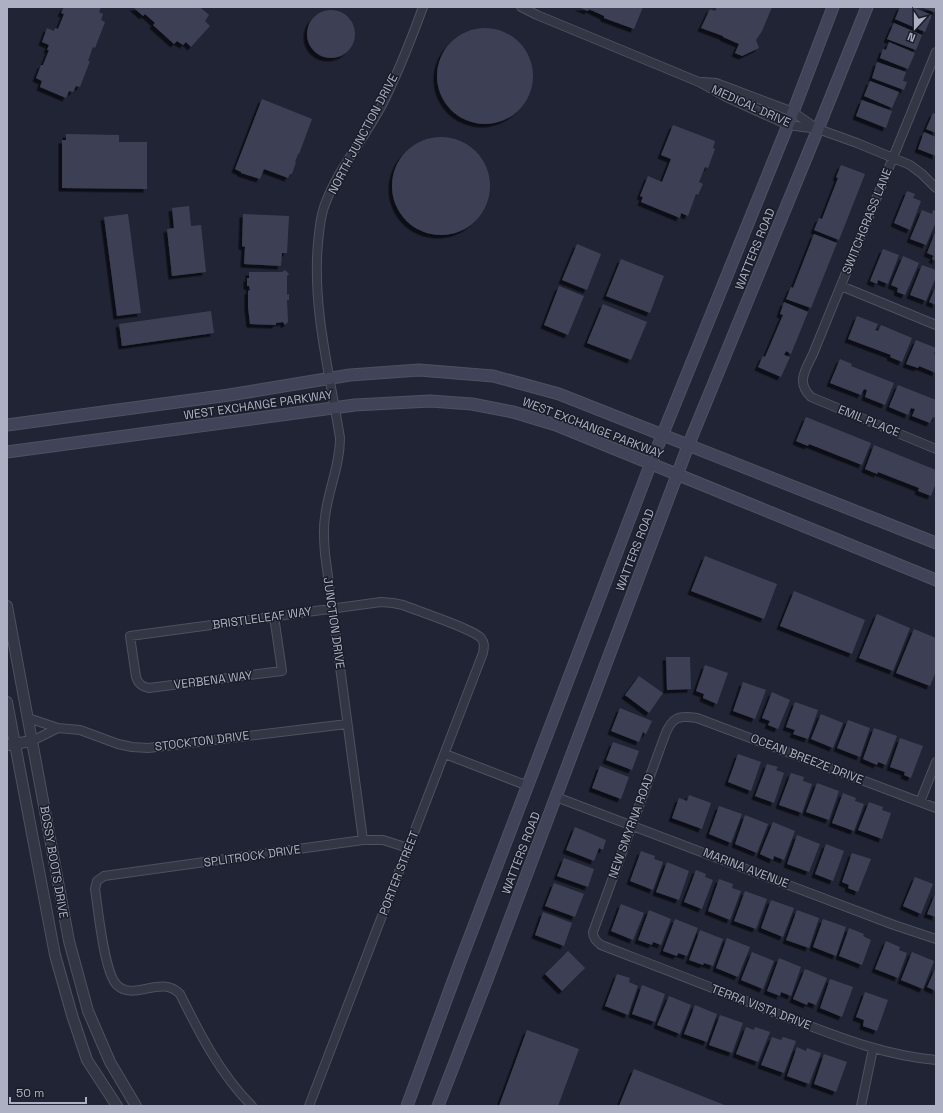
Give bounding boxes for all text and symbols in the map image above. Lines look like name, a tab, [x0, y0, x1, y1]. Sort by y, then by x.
north arrow	[895, 8, 935, 48]
text: N	[905, 29, 917, 45]
street label: NORTH JUNCTION DRIVE	[325, 71, 402, 197]
street label: MEDICAL DRIVE	[709, 81, 793, 131]
street label: SWITCHGRASS LANE	[838, 166, 896, 276]
street label: WATTERS ROAD	[731, 206, 779, 292]
street label: WEST EXCHANGE PARKWAY	[183, 387, 334, 423]
street label: WEST EXCHANGE PARKWAY	[520, 394, 667, 463]
street label: EMIL PLACE	[836, 401, 902, 441]
street label: WATTERS ROAD	[612, 507, 658, 593]
street label: JUNCTION DRIVE	[320, 576, 348, 670]
street label: BRISTLELEAF WAY	[211, 603, 313, 633]
street label: VERBENA WAY	[173, 667, 254, 693]
street label: STOCKTON DRIVE	[154, 727, 250, 755]
street label: OCEAN BREEZE DRIVE	[748, 730, 866, 788]
street label: NEW SMYRNA ROAD	[605, 771, 657, 881]
street label: BOSSY BOOTS DRIVE	[36, 804, 72, 920]
street label: WATTERS ROAD	[498, 810, 544, 896]
street label: PORTER STREET	[376, 828, 422, 918]
street label: SPLITROCK DRIVE	[203, 841, 302, 871]
street label: MARINA AVENUE	[701, 844, 791, 892]
street label: TERRA VISTA DRIVE	[709, 981, 814, 1034]
scale bar	[10, 1079, 86, 1105]
text: 50 m	[16, 1085, 44, 1101]

